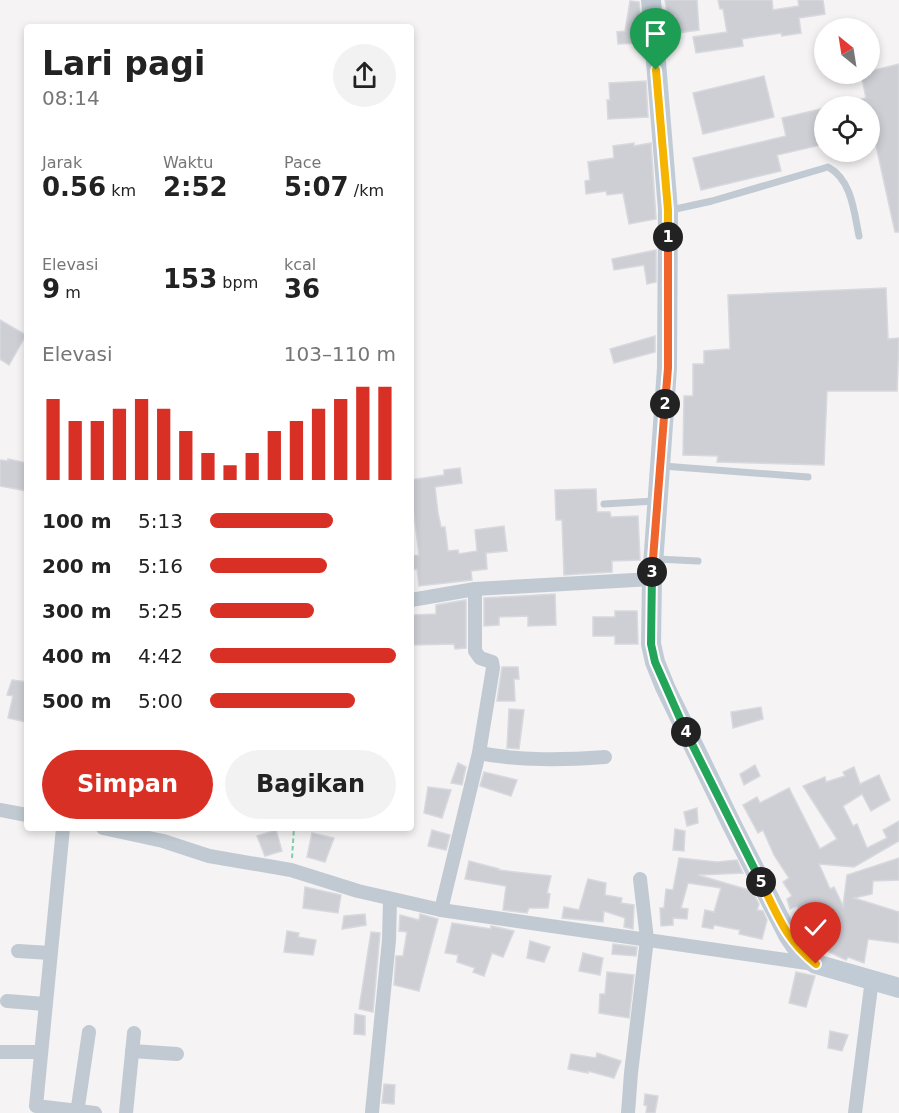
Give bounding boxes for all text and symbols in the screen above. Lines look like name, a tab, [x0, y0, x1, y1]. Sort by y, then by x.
pin	[630, 8, 681, 70]
icon: arrive	[639, 17, 672, 50]
north arrow	[814, 18, 880, 84]
map controls	[814, 18, 880, 162]
text: Lari pagi	[42, 44, 205, 83]
button: share	[333, 44, 396, 107]
text: 08:14	[42, 86, 100, 110]
button: locate	[814, 96, 880, 162]
text: Jarak	[42, 153, 82, 172]
text: Waktu	[163, 153, 213, 172]
text: Pace	[284, 153, 321, 172]
text: 0.56	[42, 172, 106, 202]
text: 2:52	[163, 172, 228, 202]
text: 5:07	[284, 172, 349, 202]
text: km	[106, 181, 136, 200]
text: /km	[349, 181, 384, 200]
pin: 1	[653, 222, 683, 252]
text: 1	[662, 227, 674, 246]
text: Elevasi	[42, 255, 98, 274]
text: kcal	[284, 255, 316, 274]
text: 153	[163, 264, 217, 294]
text: bpm	[217, 273, 258, 292]
text: 9	[42, 274, 60, 304]
text: 36	[284, 274, 320, 304]
text: m	[60, 283, 81, 302]
text: Elevasi	[42, 342, 113, 366]
text: 103–110 m	[284, 342, 396, 366]
pin: 2	[650, 389, 680, 419]
text: 2	[659, 394, 671, 413]
text: 100 m	[42, 509, 112, 533]
text: 5:13	[138, 509, 183, 533]
text: 200 m	[42, 554, 112, 578]
text: 5:16	[138, 554, 183, 578]
pin: 3	[637, 557, 667, 587]
text: 3	[646, 562, 658, 581]
text: 300 m	[42, 599, 112, 623]
text: 5:25	[138, 599, 183, 623]
text: 400 m	[42, 644, 112, 668]
text: 4:42	[138, 644, 183, 668]
text: 500 m	[42, 689, 112, 713]
text: 5:00	[138, 689, 183, 713]
pin: 4	[671, 717, 701, 747]
text: 4	[680, 722, 692, 741]
button: Simpan	[42, 750, 213, 819]
button: Bagikan	[225, 750, 396, 819]
pin: 5	[746, 867, 776, 897]
text: 5	[755, 872, 767, 891]
pin	[790, 902, 841, 964]
icon: check	[799, 911, 832, 944]

